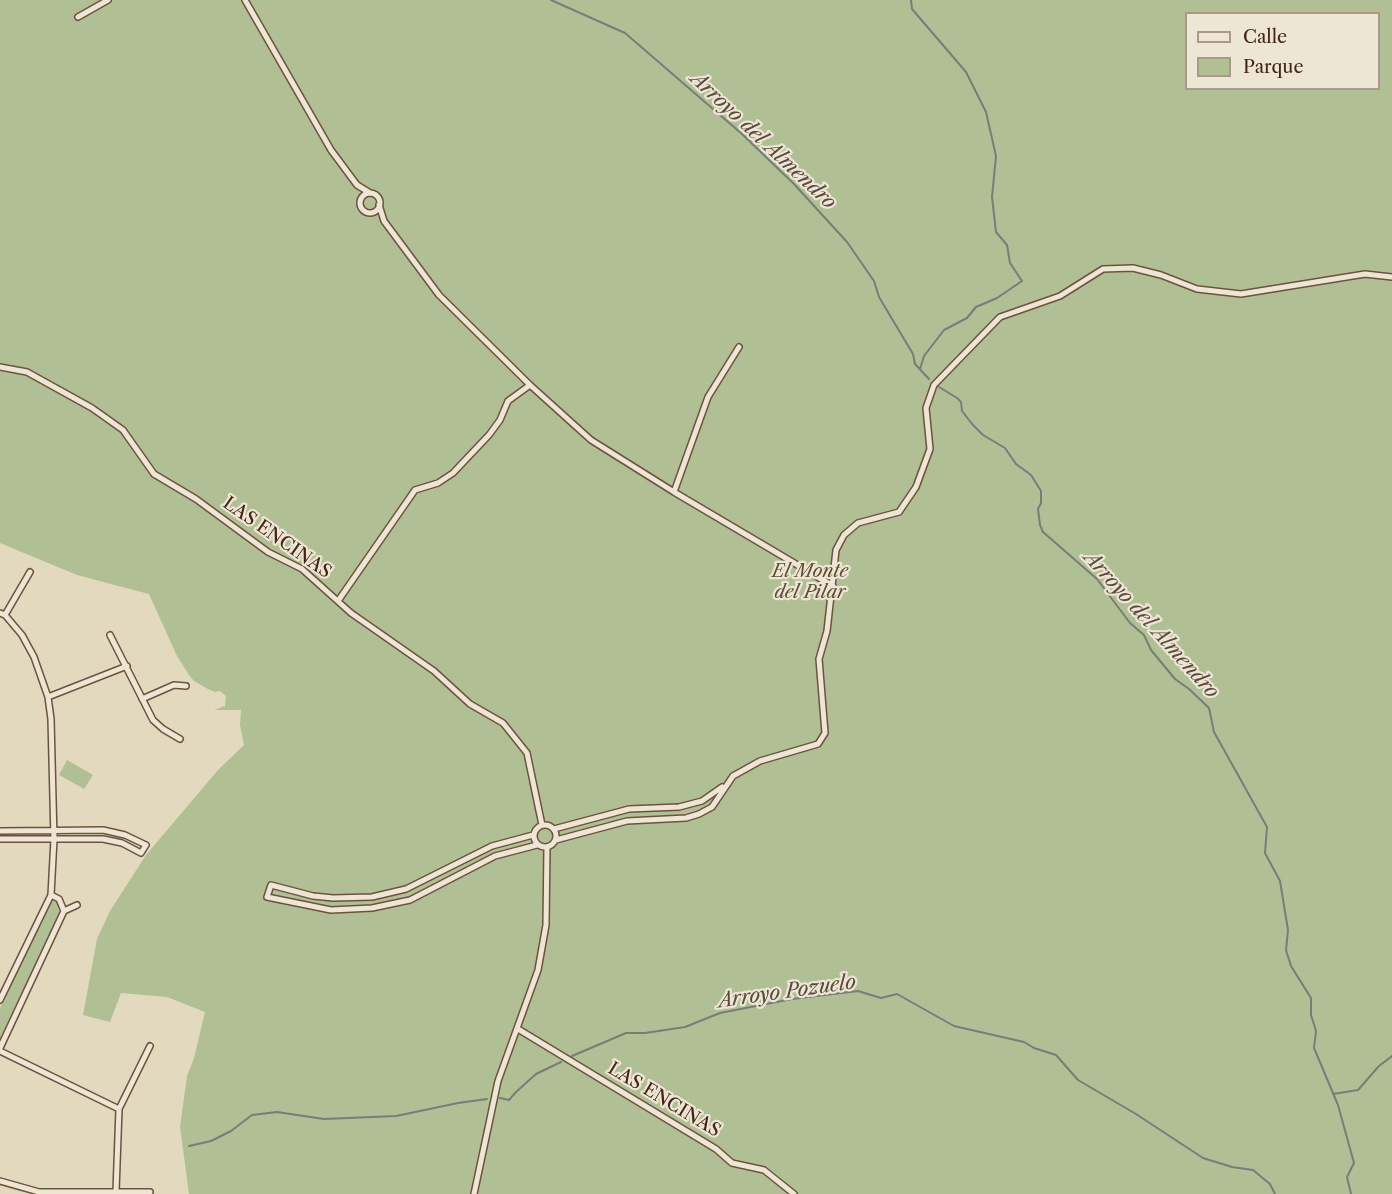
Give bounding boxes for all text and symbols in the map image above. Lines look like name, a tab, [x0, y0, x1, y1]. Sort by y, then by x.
legend	[1185, 12, 1380, 90]
text: Calle	[1243, 26, 1287, 48]
text: Parque	[1243, 56, 1304, 78]
water label: Arroyo del Almendro	[685, 67, 841, 215]
street label: LAS ENCINAS	[219, 493, 335, 583]
water label: Arroyo del Almendro	[1078, 546, 1224, 704]
park label: El Monte del Pilar	[772, 561, 848, 604]
water label: Arroyo Pozuelo	[716, 970, 858, 1014]
street label: LAS ENCINAS	[604, 1058, 724, 1142]

